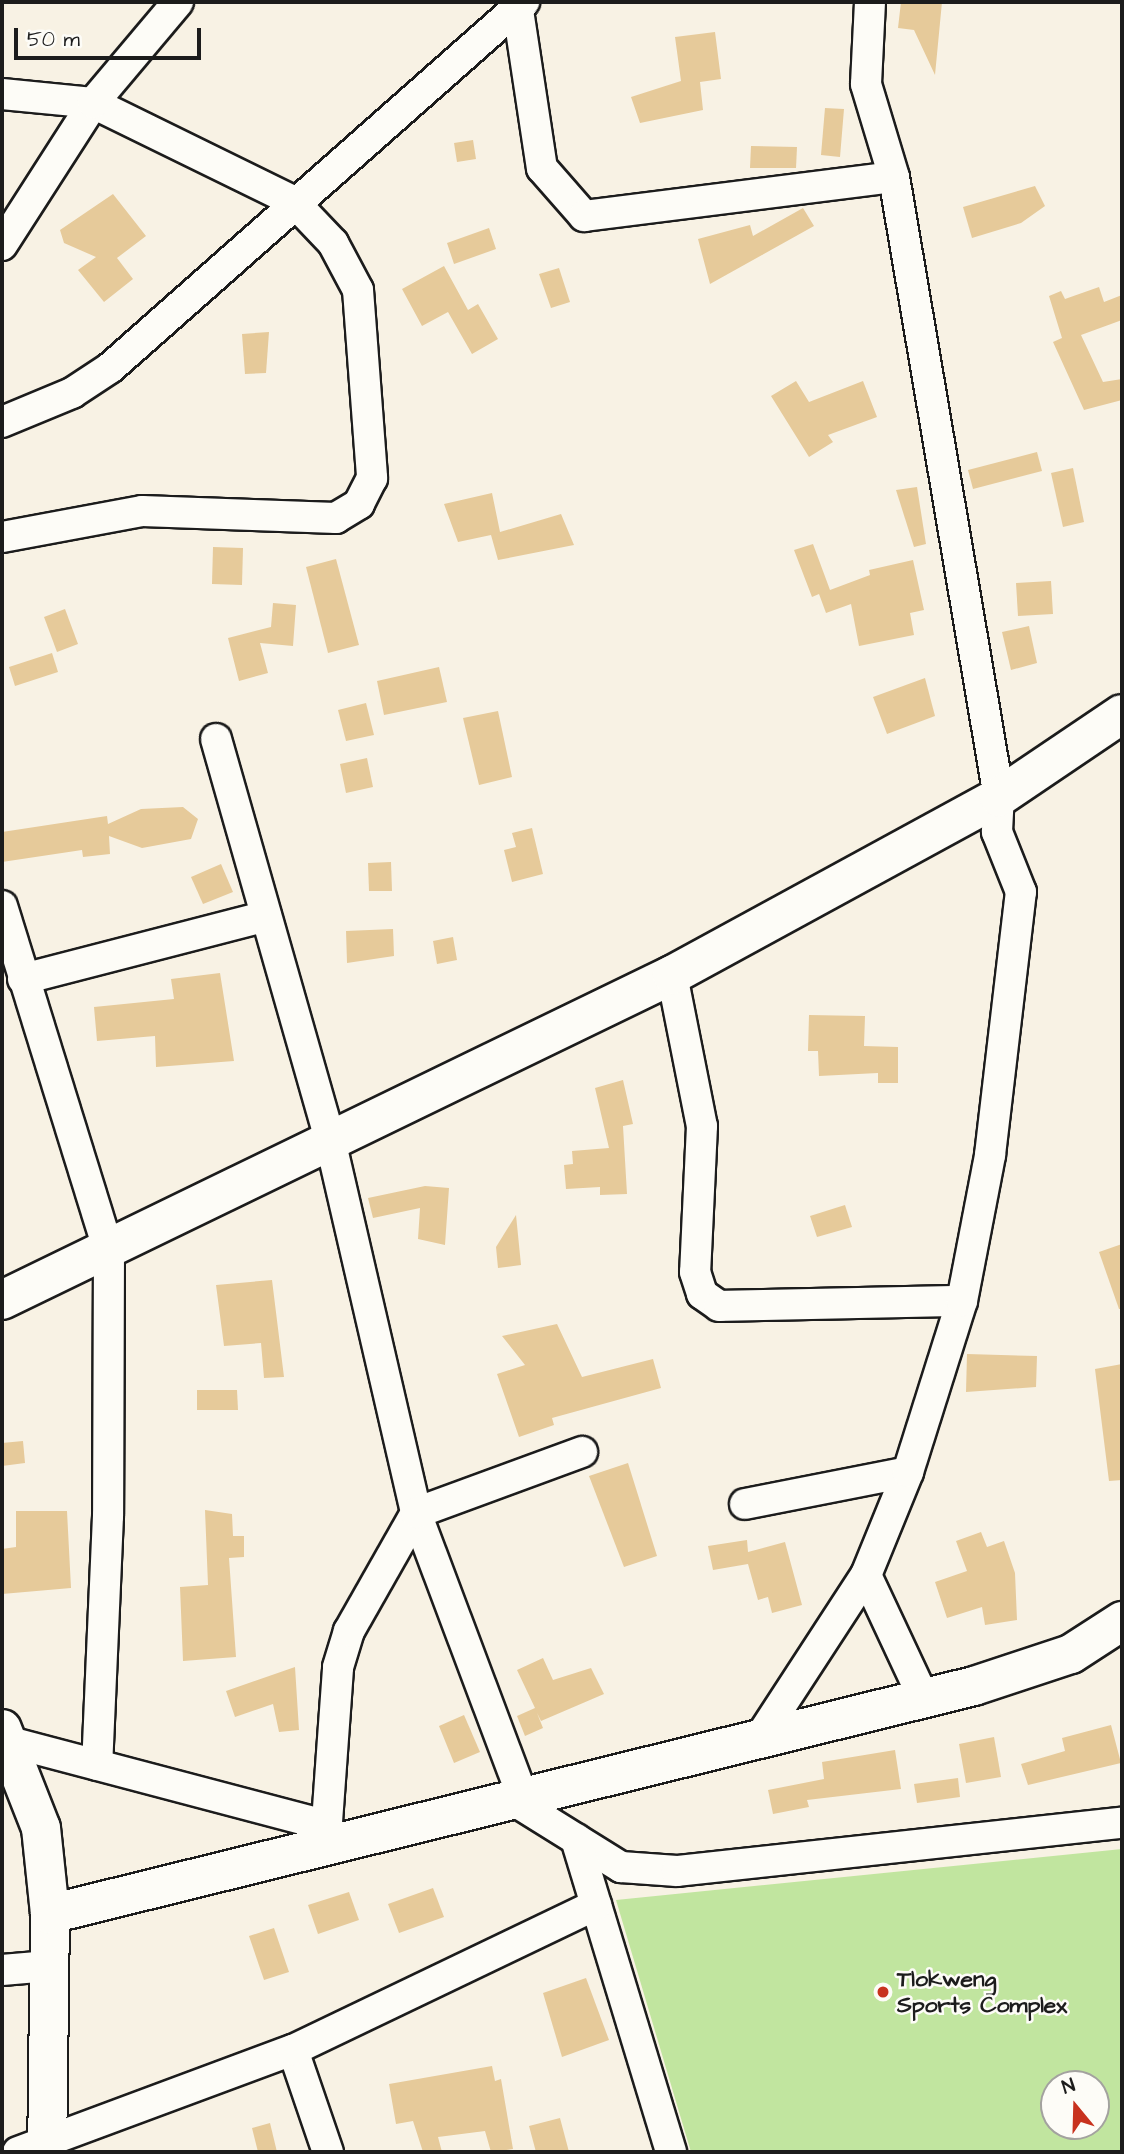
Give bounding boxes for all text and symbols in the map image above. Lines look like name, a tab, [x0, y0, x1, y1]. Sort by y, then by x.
scale bar	[18, 14, 205, 58]
text: 50 m	[27, 25, 80, 54]
place label: Tlokweng Sports Complex	[897, 1965, 1067, 2019]
marker: Tlokweng Sports Complex	[875, 1984, 891, 2000]
north arrow	[1040, 2070, 1110, 2140]
text: N	[1059, 2072, 1079, 2101]

